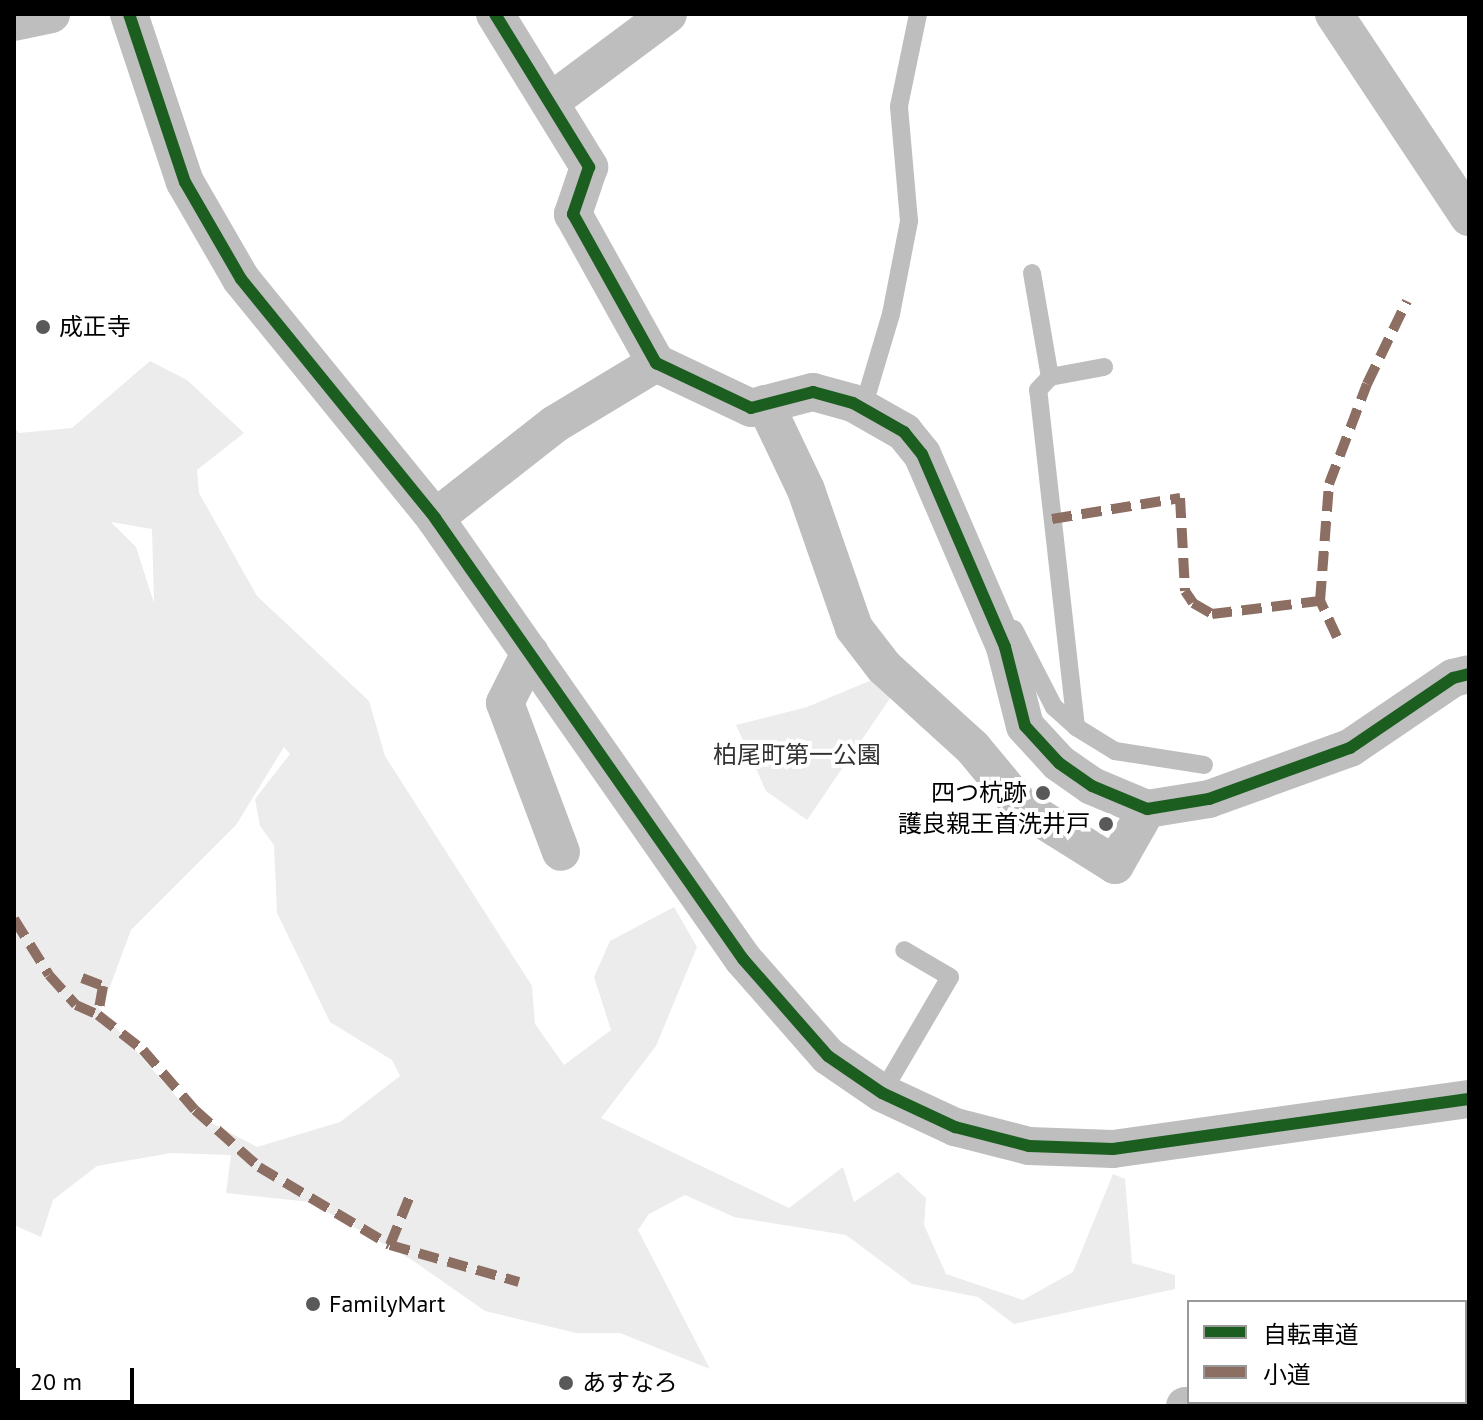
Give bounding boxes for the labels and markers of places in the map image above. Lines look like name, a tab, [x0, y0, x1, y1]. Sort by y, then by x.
place label: 成正寺	[59, 313, 131, 341]
marker: 成正寺	[34, 318, 52, 336]
place label: 四つ杭跡	[931, 779, 1027, 807]
marker: 四つ杭跡	[1034, 784, 1052, 802]
place label: 護良親王首洗井戸	[898, 810, 1090, 838]
marker: 護良親王首洗井戸	[1097, 815, 1115, 833]
place label: FamilyMart	[329, 1290, 445, 1318]
marker: FamilyMart	[304, 1295, 322, 1313]
place label: あすなろ	[582, 1369, 678, 1397]
marker: あすなろ	[557, 1374, 575, 1392]

